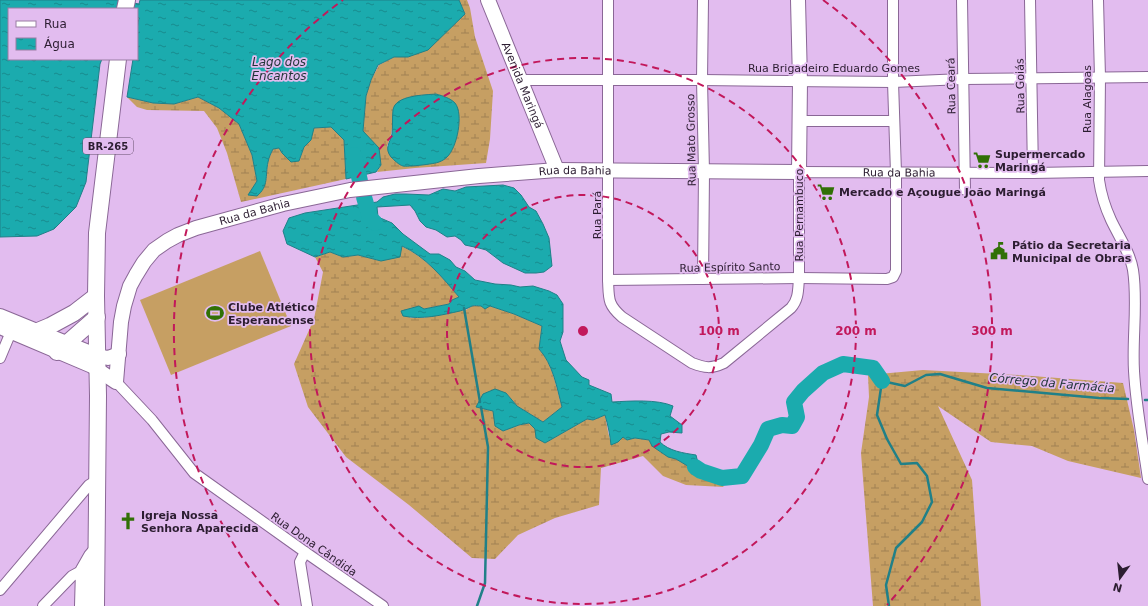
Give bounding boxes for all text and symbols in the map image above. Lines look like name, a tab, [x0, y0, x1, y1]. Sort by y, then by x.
legend	[8, 8, 138, 60]
text: Rua	[44, 17, 67, 31]
text: Água	[44, 36, 75, 51]
street label: Avenida Maringá	[499, 40, 545, 131]
water label: Lago dos Encantos	[251, 55, 307, 83]
street label: Rua Ceará	[945, 57, 958, 115]
street label: Rua Goiás	[1014, 58, 1027, 114]
street label: Rua Brigadeiro Eduardo Gomes	[748, 62, 920, 75]
street label: Rua Alagoas	[1081, 65, 1094, 133]
street label: Rua Mato Grosso	[684, 93, 699, 187]
road number: BR-265	[83, 138, 133, 154]
place label: Supermercado Maringá	[995, 148, 1086, 174]
supermarket icon: Supermercado Maringá	[972, 150, 992, 170]
street label: Rua da Bahia	[538, 164, 612, 178]
street label: Rua da Bahia	[863, 166, 936, 180]
street label: Rua Pernambuco	[793, 168, 806, 261]
supermarket icon: Mercado e Açougue João Maringá	[816, 182, 836, 202]
place label: Mercado e Açougue João Maringá	[839, 186, 1046, 199]
street label: Rua Pará	[591, 191, 604, 239]
street label: Rua da Bahia	[218, 197, 291, 228]
place label: Pátio da Secretaria Municipal de Obras	[1012, 239, 1132, 265]
public building icon: Pátio da Secretaria Municipal de Obras	[989, 241, 1009, 261]
street label: Rua Espírito Santo	[679, 260, 781, 275]
place label: Clube Atlético Esperancense	[228, 301, 315, 327]
sports icon: Clube Atlético Esperancense	[205, 303, 225, 323]
centre of rings	[576, 324, 590, 338]
text: 100 m	[698, 324, 740, 338]
text: 200 m	[835, 324, 877, 338]
text: 300 m	[971, 324, 1013, 338]
water label: Córrego da Farmácia	[989, 371, 1115, 395]
place label: Igreja Nossa Senhora Aparecida	[141, 509, 259, 535]
street label: Rua Dona Cândida	[268, 510, 359, 579]
church icon: Igreja Nossa Senhora Aparecida	[118, 511, 138, 531]
north arrow	[1100, 558, 1140, 598]
text: N	[1111, 580, 1124, 595]

